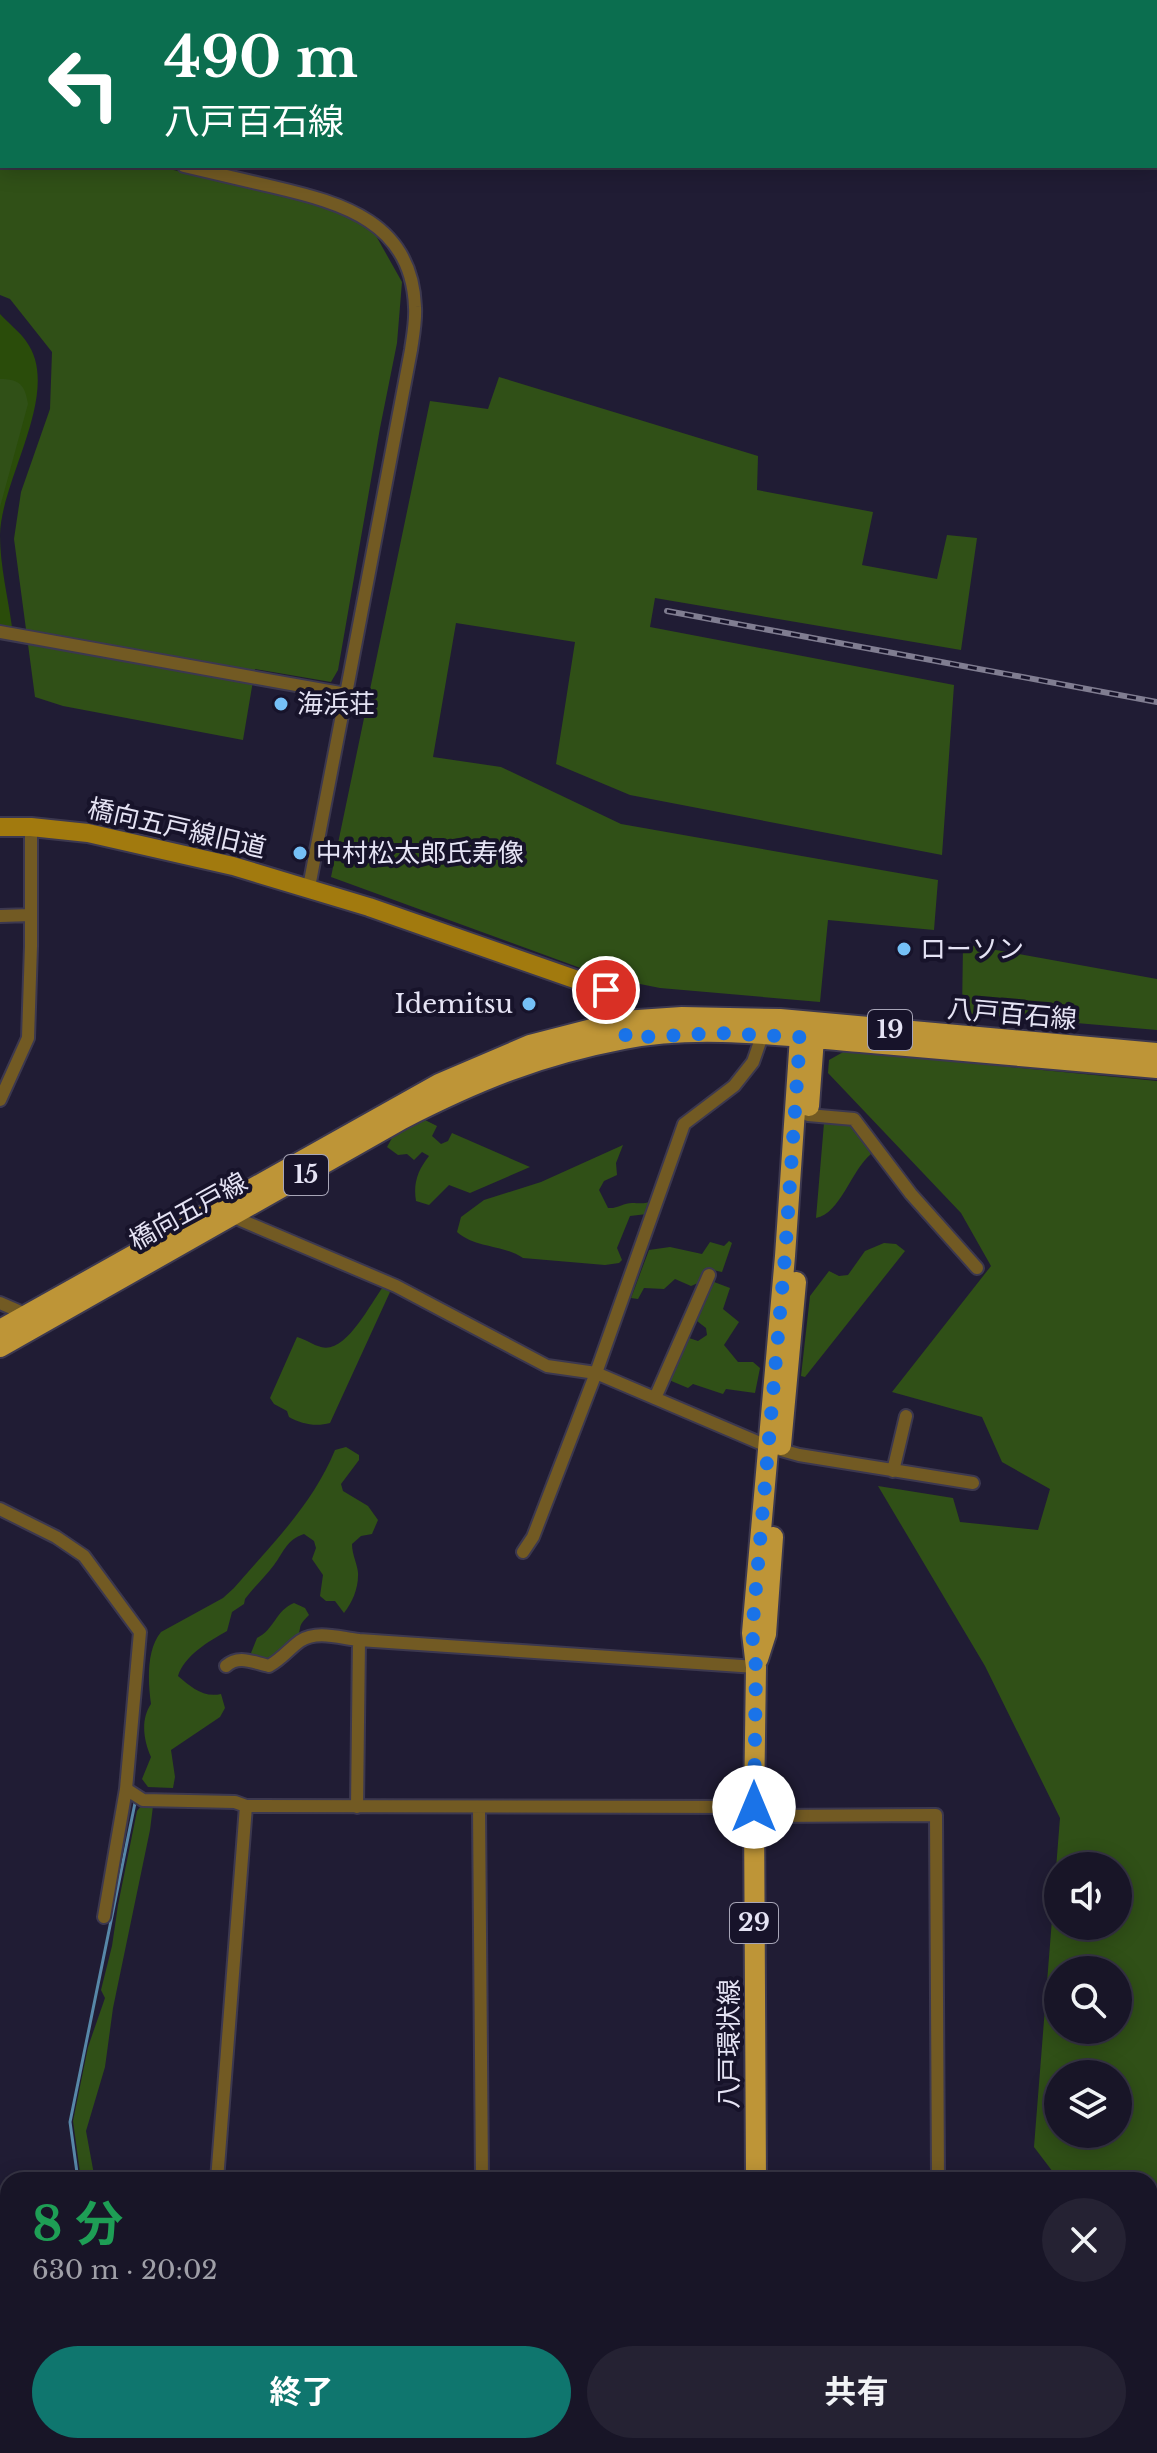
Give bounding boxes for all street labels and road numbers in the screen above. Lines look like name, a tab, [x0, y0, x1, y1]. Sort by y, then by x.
street label: 橋向五戸線旧道	[85, 792, 269, 864]
street label: 八戸百石線	[946, 992, 1078, 1036]
road number: 19	[868, 1010, 912, 1050]
road number: 15	[284, 1155, 328, 1195]
street label: 橋向五戸線	[123, 1165, 253, 1257]
road number: 29	[730, 1903, 778, 1943]
street label: 八戸環状線	[713, 1979, 745, 2109]

